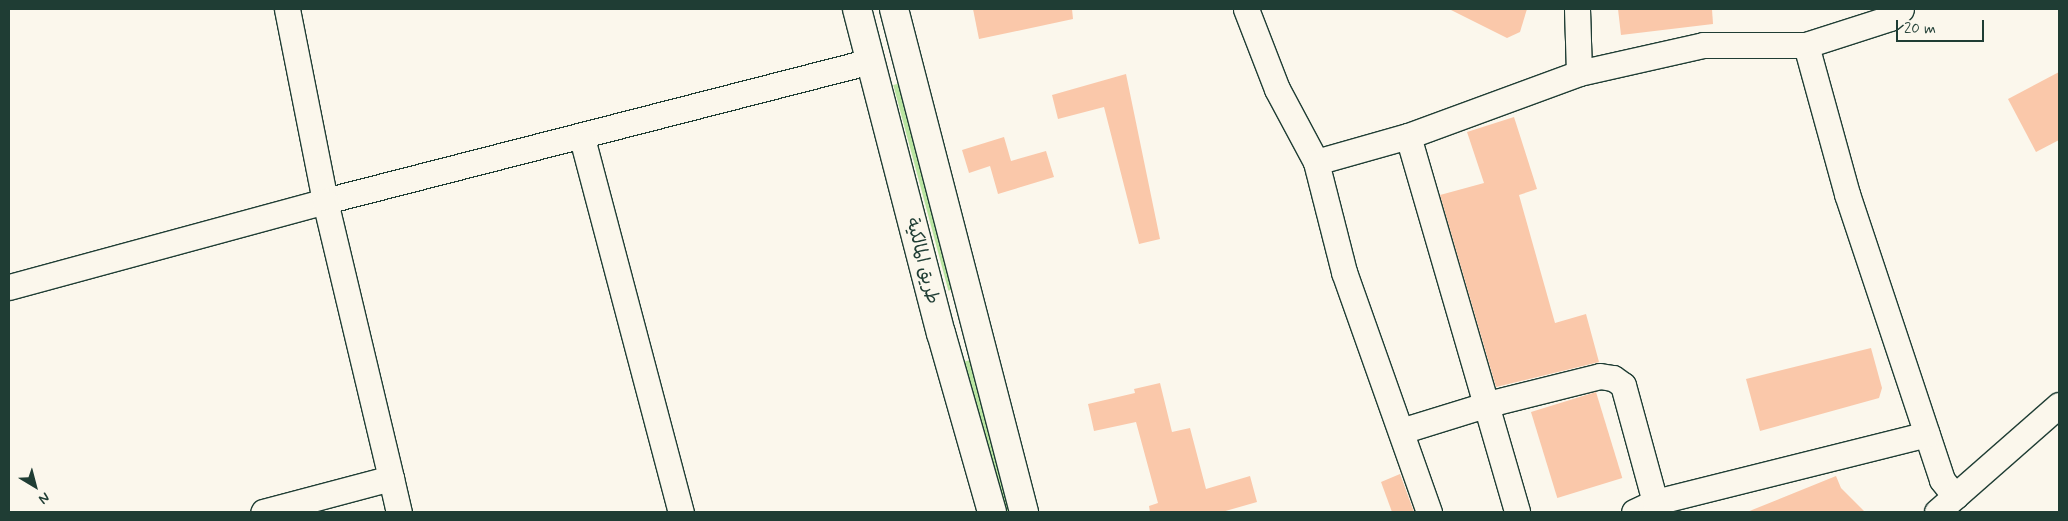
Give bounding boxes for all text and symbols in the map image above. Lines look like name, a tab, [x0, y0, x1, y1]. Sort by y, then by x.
scale bar	[1898, 10, 1986, 42]
text: 20 m	[1904, 19, 1936, 39]
street label: طريق المالكية	[901, 216, 943, 306]
north arrow	[10, 461, 60, 511]
text: N	[35, 488, 53, 508]

